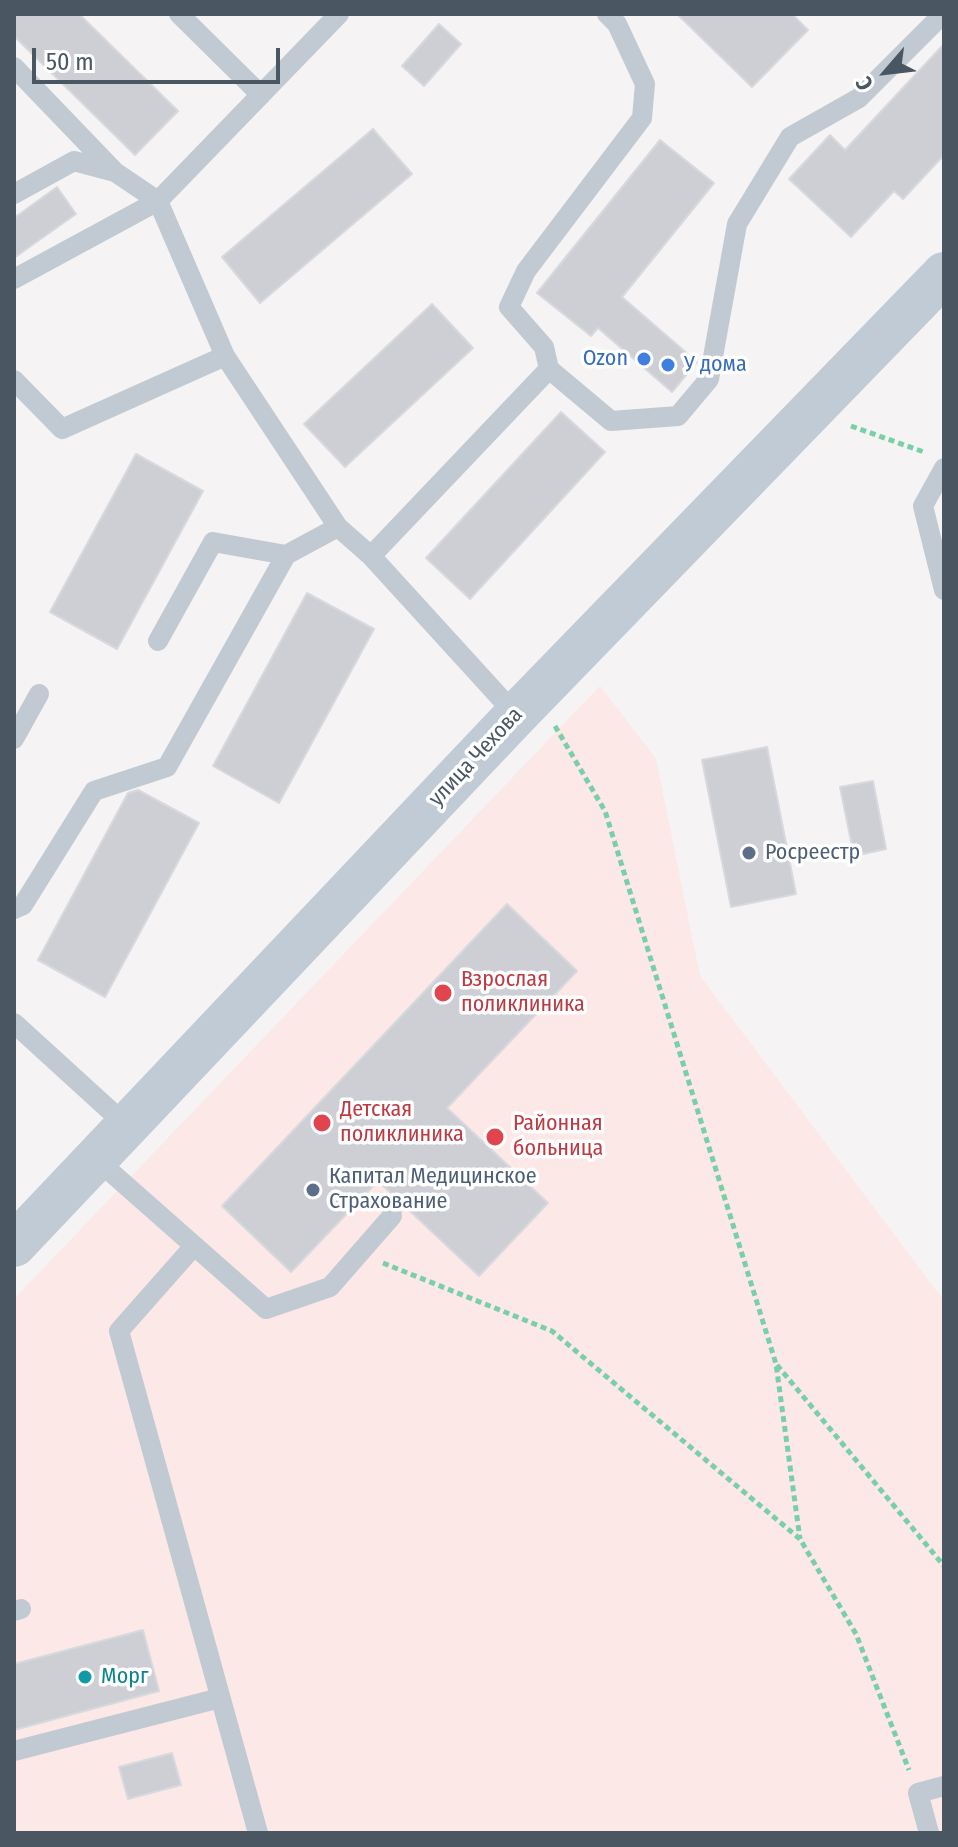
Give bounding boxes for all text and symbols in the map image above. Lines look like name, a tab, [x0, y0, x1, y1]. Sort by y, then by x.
scale bar	[36, 32, 284, 82]
north arrow	[846, 32, 926, 112]
text: 50 m	[46, 48, 94, 76]
text: С	[850, 72, 879, 95]
place label: Ozon	[583, 346, 628, 372]
marker: Ozon	[635, 350, 653, 368]
place label: У дома	[684, 352, 747, 378]
marker: У дома	[659, 356, 677, 374]
street label: улица Чехова	[424, 702, 528, 812]
place label: Росреестр	[765, 840, 860, 866]
marker: Росреестр	[740, 844, 758, 862]
place label: Взрослая поликлиника	[461, 967, 585, 1018]
marker: Взрослая поликлиника	[432, 982, 454, 1004]
place label: Детская поликлиника	[340, 1097, 464, 1148]
place label: Районная больница	[513, 1111, 603, 1162]
marker: Детская поликлиника	[311, 1112, 333, 1134]
marker: Районная больница	[484, 1126, 506, 1148]
place label: Капитал Медицинское Страхование	[329, 1164, 537, 1216]
marker: Капитал Медицинское Страхование	[304, 1181, 322, 1199]
place label: Морг	[101, 1664, 148, 1690]
marker: Морг	[76, 1668, 94, 1686]

